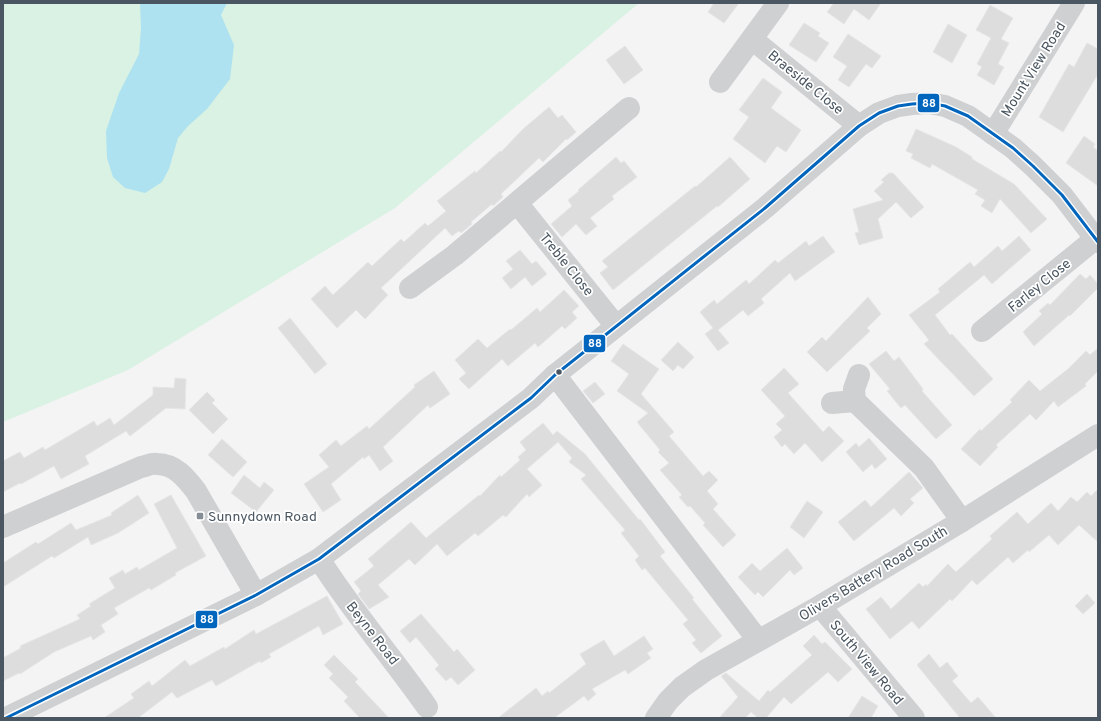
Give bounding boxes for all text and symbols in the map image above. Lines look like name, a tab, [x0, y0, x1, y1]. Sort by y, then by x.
street label: Mount View Road	[998, 19, 1070, 120]
street label: Braeside Close	[764, 47, 846, 119]
line badge: 88	[917, 93, 940, 113]
text: 88	[922, 97, 936, 111]
street label: Treble Close	[535, 230, 596, 300]
street label: Farley Close	[1005, 256, 1075, 317]
line badge: 88	[583, 334, 606, 353]
text: 88	[588, 337, 602, 351]
unlabelled marker	[554, 367, 564, 377]
place label: Sunnydown Road	[208, 509, 317, 526]
marker: Sunnydown Road	[195, 511, 205, 521]
street label: Olivers Battery Road South	[796, 523, 951, 625]
street label: Beyne Road	[342, 599, 402, 669]
line badge: 88	[195, 610, 218, 629]
text: 88	[200, 613, 214, 627]
street label: South View Road	[826, 617, 906, 709]

